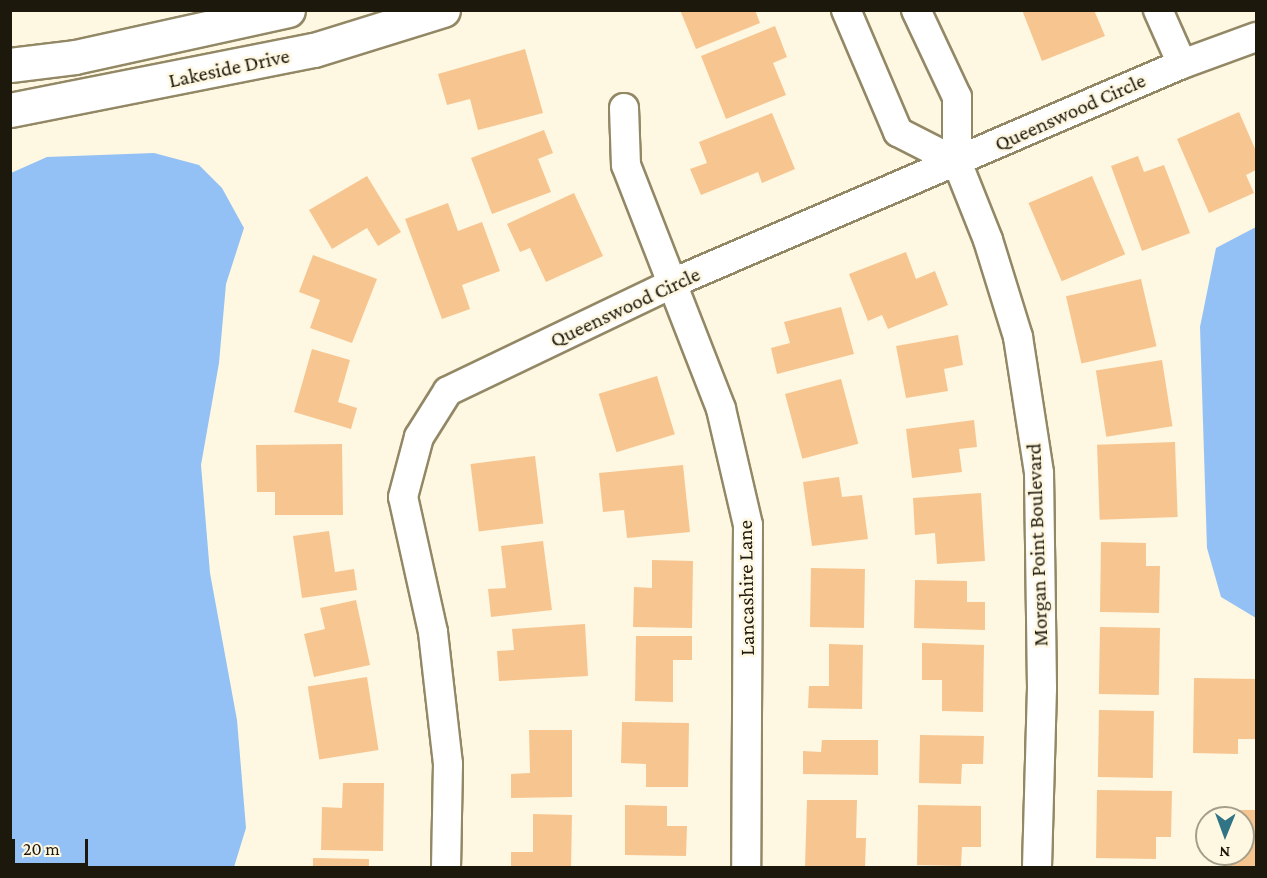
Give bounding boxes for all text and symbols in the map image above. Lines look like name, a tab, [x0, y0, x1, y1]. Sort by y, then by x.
street label: Lakeside Drive	[166, 43, 292, 93]
street label: Queenswood Circle	[991, 67, 1149, 157]
street label: Queenswood Circle	[546, 261, 704, 353]
street label: Morgan Point Boulevard	[1021, 443, 1053, 647]
street label: Lancashire Lane	[732, 520, 760, 656]
north arrow	[1195, 806, 1255, 866]
scale bar	[15, 827, 92, 865]
text: 20 m	[23, 839, 60, 859]
text: N	[1219, 844, 1230, 861]

